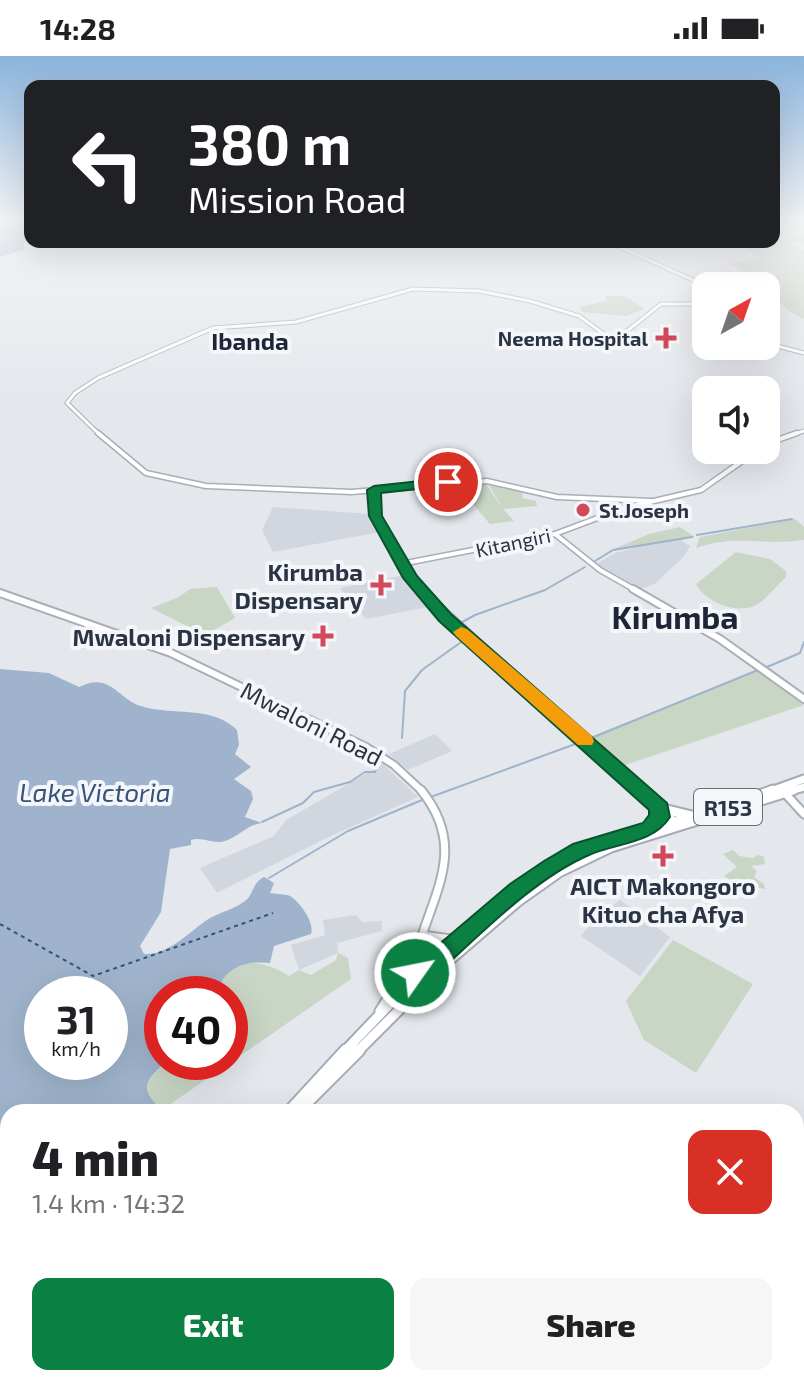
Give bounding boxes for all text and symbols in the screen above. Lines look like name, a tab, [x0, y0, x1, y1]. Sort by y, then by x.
text: 14:28	[40, 10, 116, 46]
text: 380 m	[188, 109, 351, 176]
icon: left	[56, 112, 160, 216]
text: Mission Road	[188, 177, 406, 220]
north arrow	[692, 272, 780, 360]
map controls	[692, 272, 780, 464]
district label: Ibanda	[211, 326, 289, 355]
place label: Neema Hospital	[498, 326, 648, 350]
marker: Neema Hospital	[655, 327, 677, 349]
button: sound	[692, 376, 780, 464]
pin	[414, 448, 482, 516]
icon: arrive	[426, 460, 470, 504]
place label: St.Joseph	[599, 498, 689, 522]
marker: St.Joseph	[574, 501, 592, 519]
street label: Kitangiri	[473, 522, 553, 562]
place label: Kirumba Dispensary	[235, 557, 363, 614]
marker: Kirumba Dispensary	[370, 574, 392, 596]
district label: Kirumba	[611, 597, 739, 635]
place label: Mwaloni Dispensary	[72, 622, 305, 651]
marker: Mwaloni Dispensary	[312, 625, 334, 647]
street label: Mwaloni Road	[236, 675, 388, 771]
water label: Lake Victoria	[19, 776, 171, 807]
road number: R153	[694, 789, 762, 825]
marker: AICT Makongoro Kituo cha Afya	[652, 845, 674, 867]
place label: AICT Makongoro Kituo cha Afya	[570, 871, 756, 928]
position arrow	[373, 931, 457, 1015]
speed limit sign: 40	[144, 976, 248, 1080]
text: 31	[56, 994, 96, 1042]
text: km/h	[51, 1036, 101, 1060]
text: 4 min	[32, 1128, 159, 1186]
button: close	[688, 1130, 772, 1214]
text: 1.4 km · 14:32	[32, 1187, 185, 1218]
button: Exit	[32, 1278, 394, 1370]
button: Share	[410, 1278, 772, 1370]

